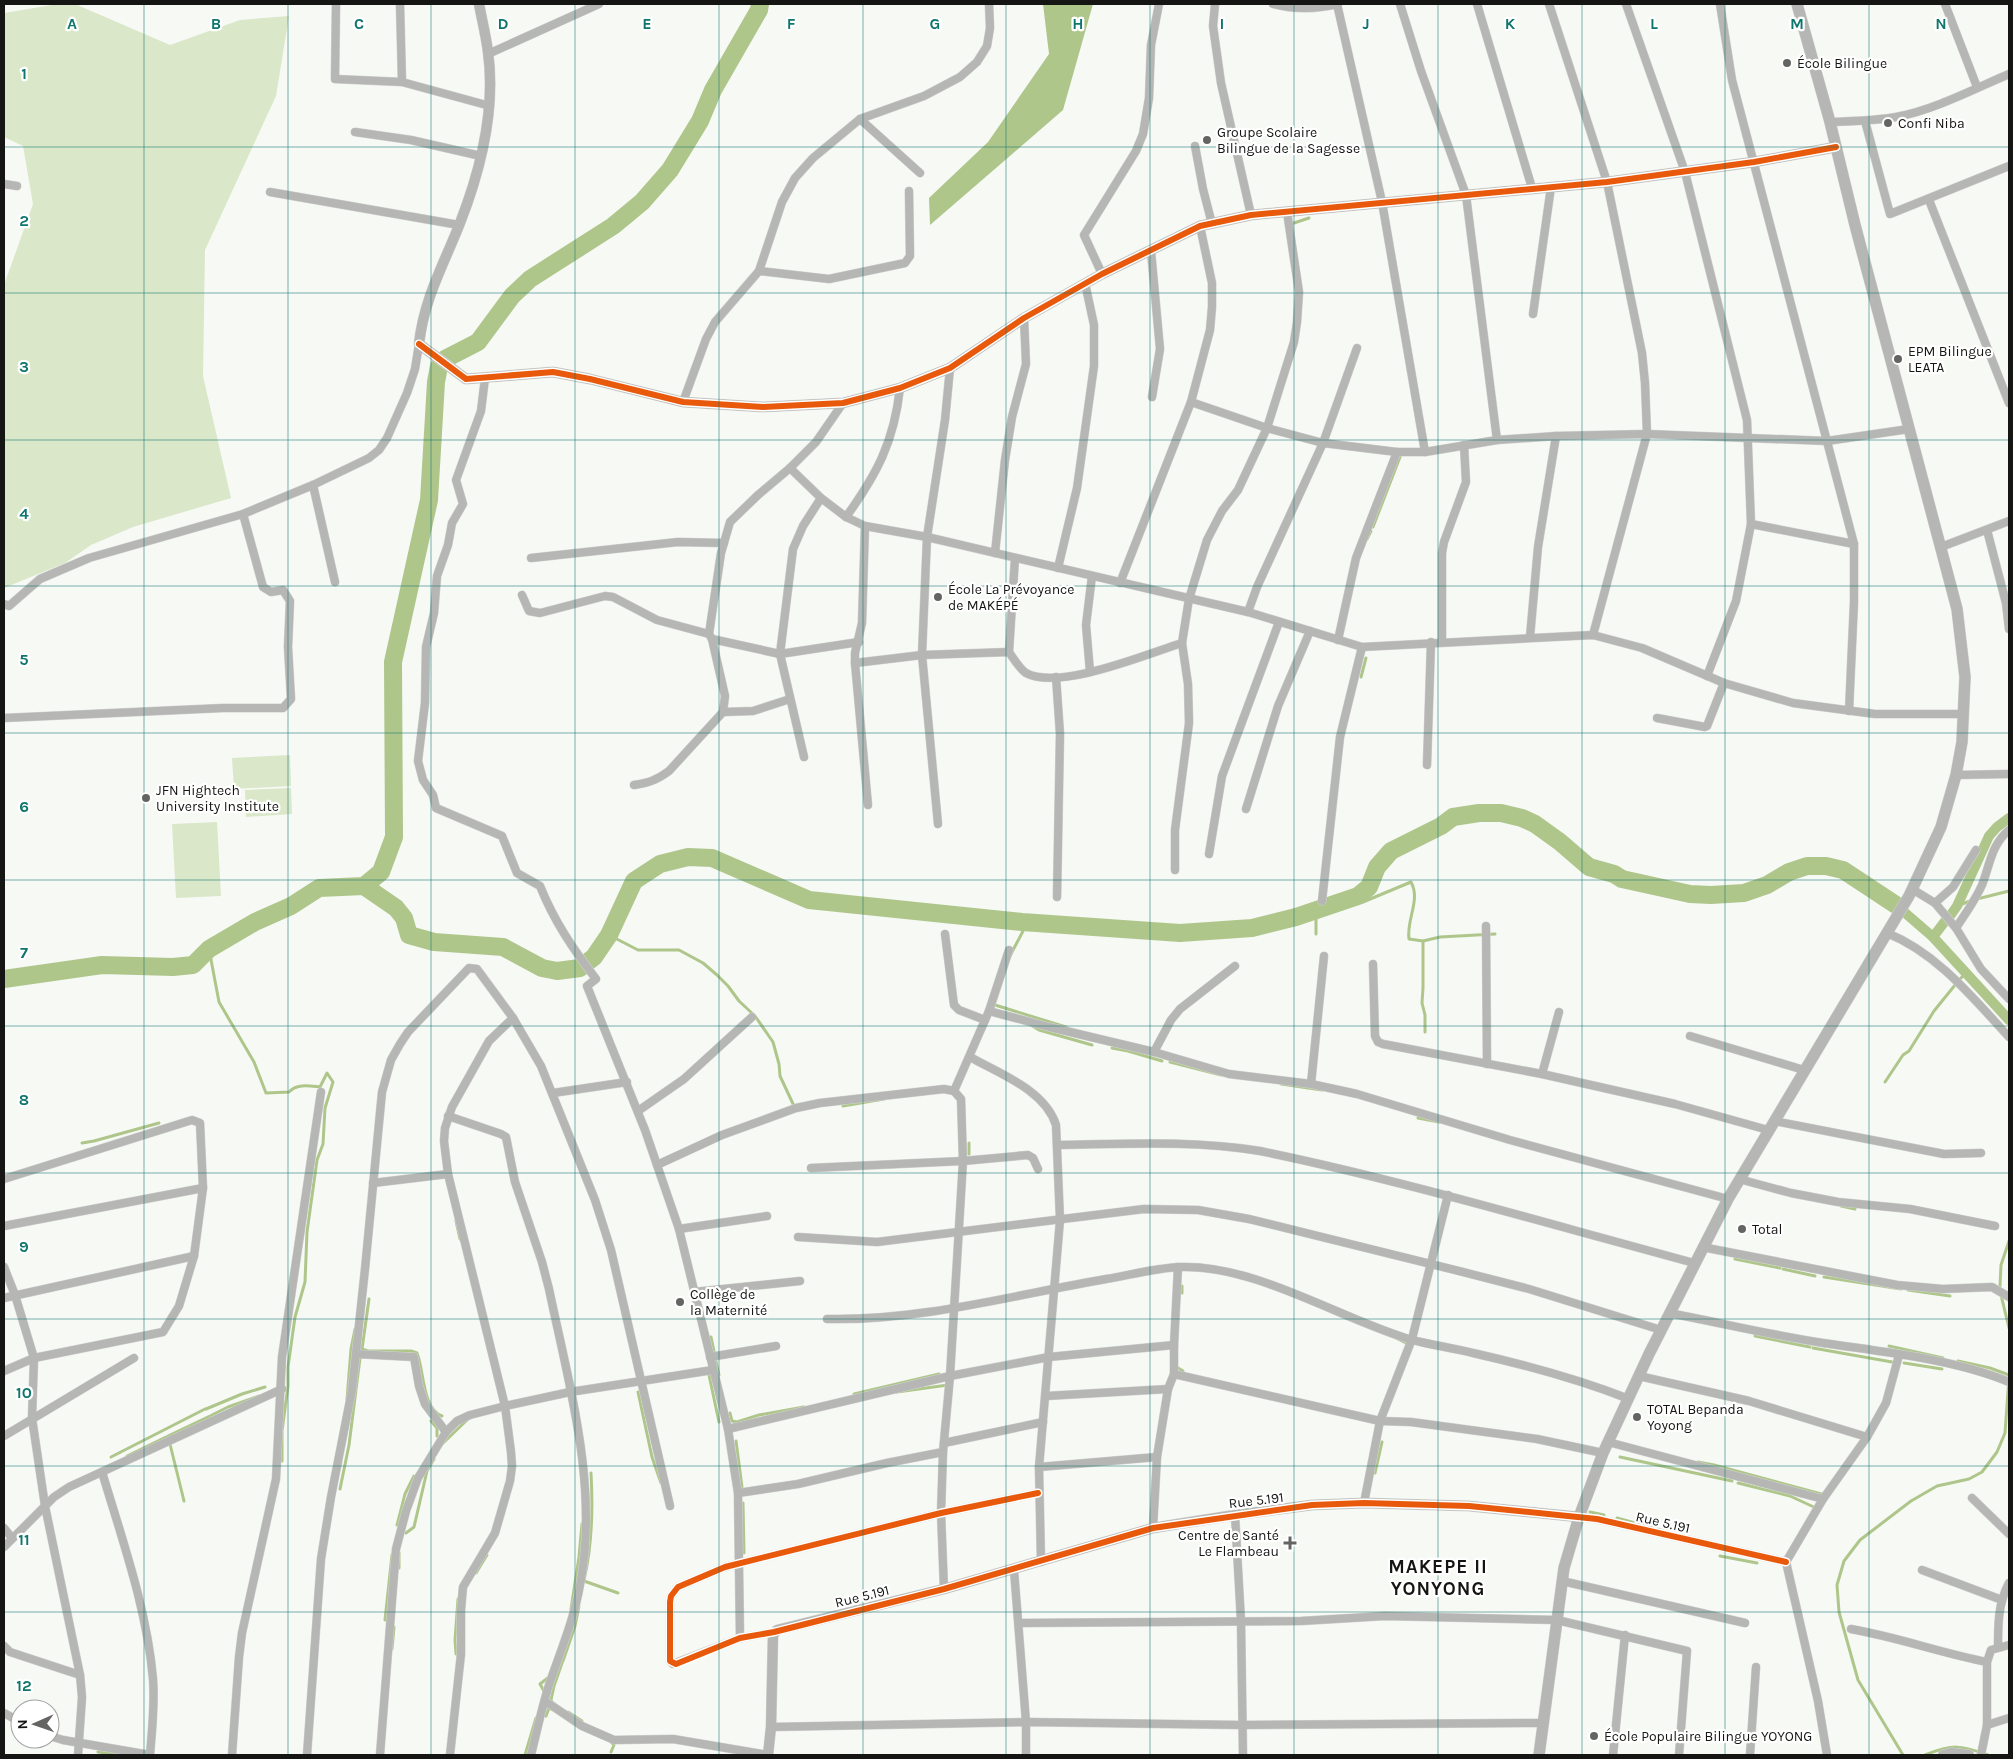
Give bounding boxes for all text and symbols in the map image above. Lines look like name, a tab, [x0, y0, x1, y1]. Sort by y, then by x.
text: A	[67, 14, 77, 33]
text: B	[211, 14, 221, 33]
text: C	[354, 14, 364, 33]
text: D	[498, 14, 509, 33]
text: E	[642, 14, 652, 33]
text: F	[787, 14, 796, 33]
text: G	[930, 14, 940, 33]
text: H	[1072, 14, 1084, 33]
text: I	[1220, 14, 1224, 33]
text: J	[1362, 14, 1370, 33]
text: K	[1505, 14, 1516, 33]
text: L	[1650, 14, 1658, 33]
text: M	[1790, 14, 1804, 33]
text: N	[1935, 14, 1947, 33]
place label: École Bilingue	[1797, 54, 1887, 72]
marker: École Bilingue	[1781, 57, 1793, 69]
text: 1	[21, 64, 27, 83]
place label: Confi Niba	[1898, 115, 1965, 132]
marker: Confi Niba	[1882, 117, 1894, 129]
place label: Groupe Scolaire Bilingue de la Sagesse	[1217, 124, 1360, 157]
marker: Groupe Scolaire Bilingue de la Sagesse	[1201, 134, 1213, 146]
text: 2	[19, 211, 29, 230]
place label: EPM Bilingue LEATA	[1908, 343, 1992, 376]
marker: EPM Bilingue LEATA	[1892, 353, 1904, 365]
text: 3	[19, 357, 29, 376]
text: 4	[19, 504, 29, 523]
place label: École La Prévoyance de MAKÉPÉ	[948, 580, 1075, 614]
marker: École La Prévoyance de MAKÉPÉ	[932, 591, 944, 603]
text: 5	[19, 650, 29, 669]
place label: JFN Hightech University Institute	[156, 782, 279, 815]
marker: JFN Hightech University Institute	[140, 792, 152, 804]
text: 6	[19, 797, 29, 816]
text: 7	[20, 943, 28, 962]
text: 8	[19, 1090, 29, 1109]
place label: Total	[1752, 1221, 1782, 1238]
marker: Total	[1736, 1223, 1748, 1235]
text: 9	[19, 1237, 29, 1256]
place label: Collège de la Maternité	[690, 1286, 767, 1319]
marker: Collège de la Maternité	[674, 1296, 686, 1308]
text: 10	[16, 1383, 32, 1402]
place label: TOTAL Bepanda Yoyong	[1647, 1401, 1744, 1434]
marker: TOTAL Bepanda Yoyong	[1631, 1411, 1643, 1423]
street label: Rue 5.191	[1228, 1489, 1285, 1512]
street label: Rue 5.191	[1634, 1508, 1692, 1537]
place label: Centre de Santé Le Flambeau	[1178, 1527, 1279, 1560]
text: 11	[18, 1530, 30, 1549]
marker: Centre de Santé Le Flambeau	[1283, 1536, 1297, 1550]
district label: MAKEPE II YONYONG	[1388, 1556, 1488, 1600]
street label: Rue 5.191	[833, 1582, 891, 1611]
text: 12	[16, 1676, 32, 1695]
north arrow	[10, 1699, 60, 1749]
text: N	[14, 1719, 31, 1730]
place label: École Populaire Bilingue YOYONG	[1604, 1727, 1812, 1745]
marker: École Populaire Bilingue YOYONG	[1588, 1730, 1600, 1742]

